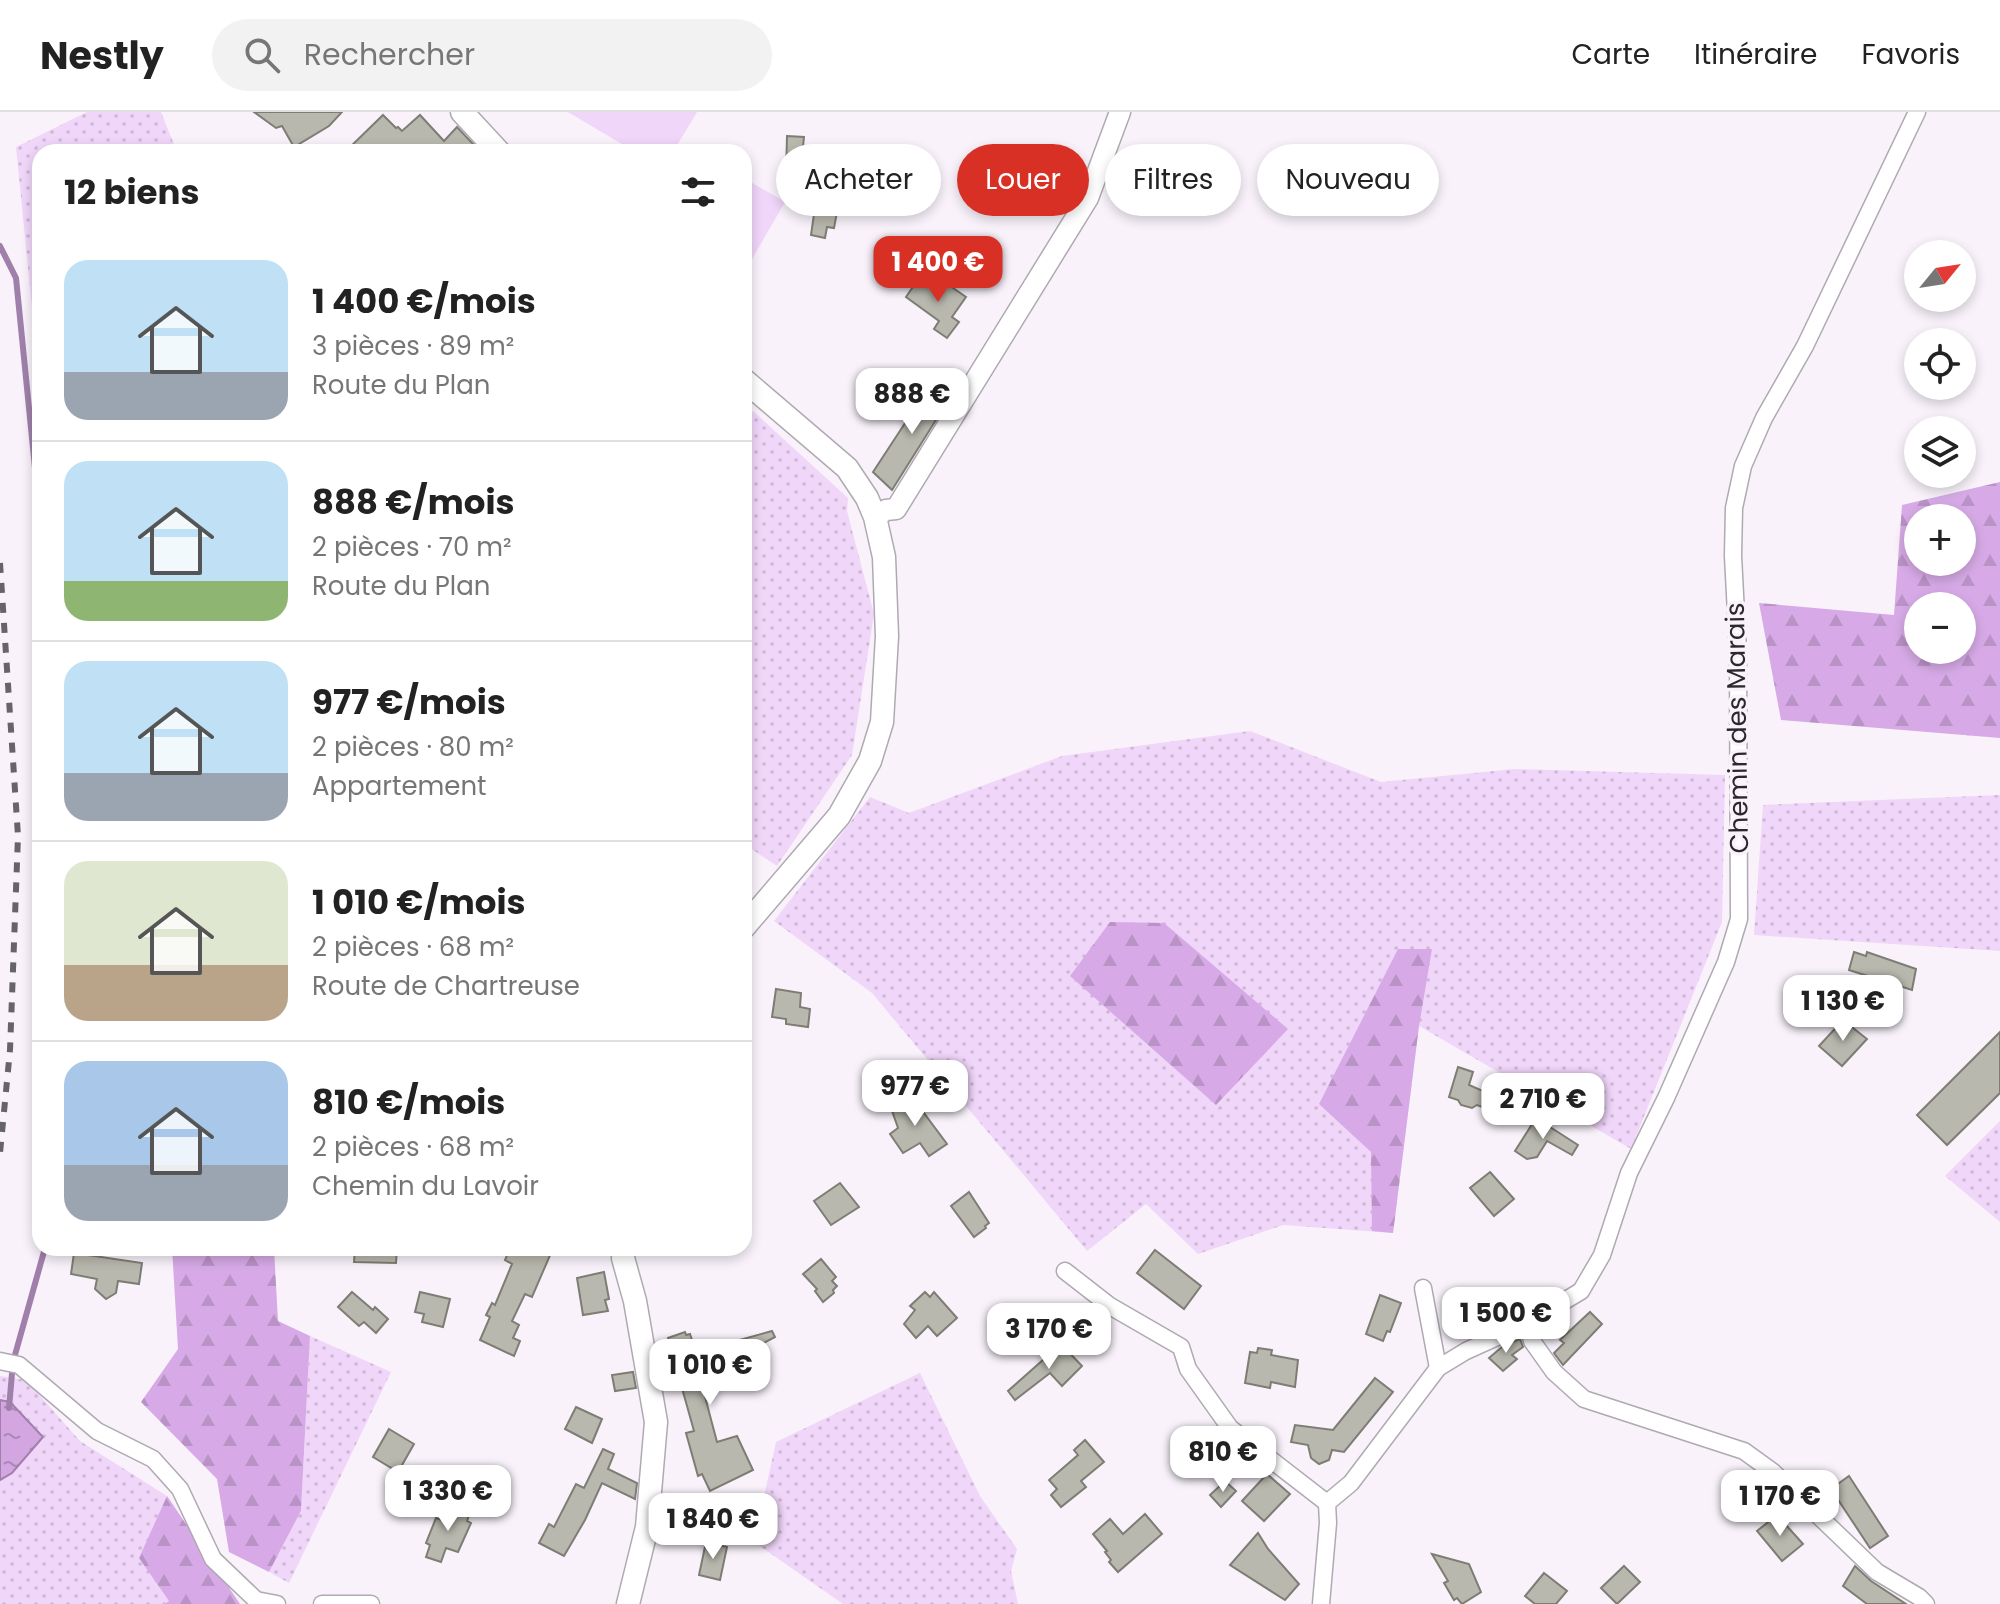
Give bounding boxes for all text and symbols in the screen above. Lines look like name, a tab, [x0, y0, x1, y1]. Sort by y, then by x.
search box	[212, 19, 772, 91]
text: Nestly	[40, 29, 164, 82]
icon: search	[240, 33, 284, 77]
text: Rechercher	[304, 33, 475, 76]
text: Carte	[1572, 35, 1650, 74]
text: Itinéraire	[1694, 35, 1817, 74]
text: Favoris	[1861, 35, 1960, 74]
chip: Acheter	[776, 144, 941, 216]
chip: Louer	[957, 144, 1089, 216]
chip: Filtres	[1105, 144, 1241, 216]
chip: Nouveau	[1257, 144, 1439, 216]
text: 12 biens	[64, 168, 199, 216]
icon: filters	[676, 170, 720, 214]
pin: 1 400 €	[864, 236, 1012, 304]
north arrow	[1904, 240, 1976, 312]
map controls	[1904, 240, 1976, 664]
text: 1 400 €	[891, 244, 985, 280]
text: 1 400 €/mois	[312, 277, 536, 325]
icon: home	[128, 292, 224, 388]
text: 3 pièces · 89 m²	[312, 328, 514, 364]
button: locate	[1904, 328, 1976, 400]
text: Route du Plan	[312, 367, 490, 403]
pin: 888 €	[856, 368, 968, 436]
text: 888 €	[874, 376, 950, 412]
button: layers	[1904, 416, 1976, 488]
text: 888 €/mois	[312, 478, 514, 526]
icon: home	[128, 493, 224, 589]
button: +	[1904, 504, 1976, 576]
text: 2 pièces · 70 m²	[312, 529, 512, 565]
text: Route du Plan	[312, 568, 490, 604]
button: −	[1904, 592, 1976, 664]
street label: Chemin des Marais	[1717, 602, 1757, 854]
text: 977 €/mois	[312, 678, 506, 726]
icon: home	[128, 693, 224, 789]
text: 2 pièces · 80 m²	[312, 729, 514, 765]
text: Appartement	[312, 768, 487, 804]
text: 1 010 €/mois	[312, 878, 525, 926]
icon: home	[128, 893, 224, 989]
text: 2 pièces · 68 m²	[312, 929, 514, 965]
text: Route de Chartreuse	[312, 968, 580, 1004]
pin: 1 130 €	[1769, 975, 1917, 1043]
text: 1 130 €	[1801, 983, 1885, 1019]
pin: 977 €	[859, 1060, 971, 1128]
text: 977 €	[880, 1068, 950, 1104]
pin: 2 710 €	[1469, 1073, 1617, 1141]
text: 810 €/mois	[312, 1078, 505, 1126]
text: 2 710 €	[1499, 1081, 1587, 1117]
icon: home	[128, 1093, 224, 1189]
text: 2 pièces · 68 m²	[312, 1129, 514, 1165]
text: Chemin du Lavoir	[312, 1168, 539, 1204]
pin: 1 500 €	[1432, 1287, 1580, 1355]
text: 1 500 €	[1460, 1295, 1552, 1331]
pin: 3 170 €	[975, 1303, 1123, 1371]
text: 3 170 €	[1005, 1311, 1093, 1347]
pin: 1 010 €	[636, 1339, 784, 1407]
text: 1 010 €	[667, 1347, 753, 1383]
pin: 810 €	[1167, 1426, 1279, 1494]
text: 810 €	[1188, 1434, 1258, 1470]
pin: 1 330 €	[374, 1465, 522, 1533]
pin: 1 170 €	[1706, 1470, 1854, 1538]
text: 1 330 €	[403, 1473, 493, 1509]
text: 1 170 €	[1739, 1478, 1821, 1514]
pin: 1 840 €	[639, 1493, 787, 1561]
text: 1 840 €	[667, 1501, 759, 1537]

